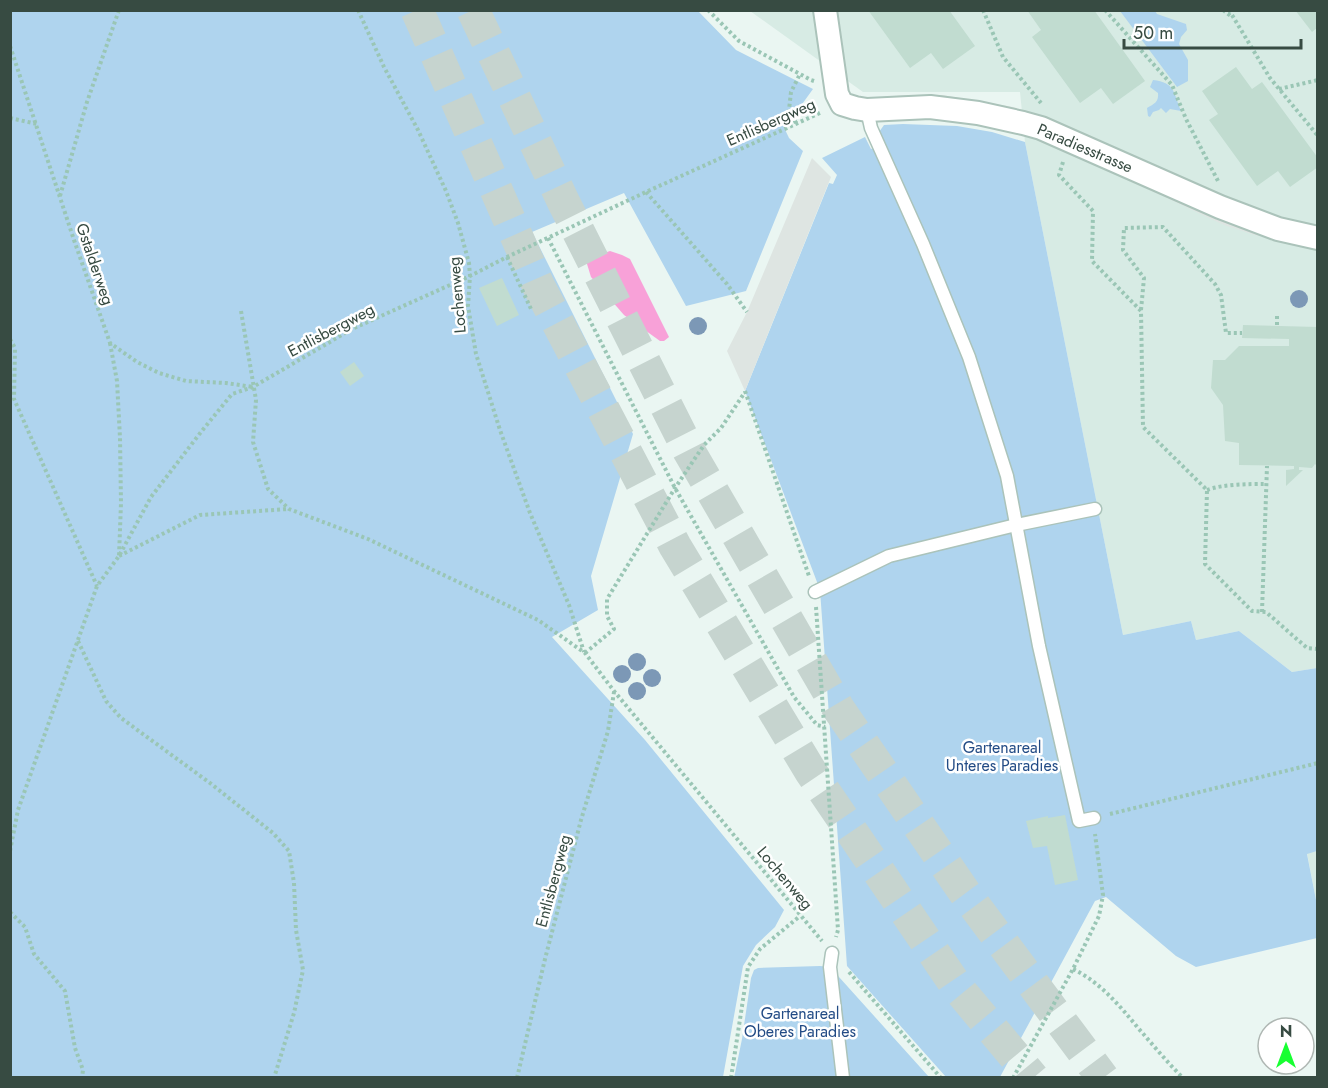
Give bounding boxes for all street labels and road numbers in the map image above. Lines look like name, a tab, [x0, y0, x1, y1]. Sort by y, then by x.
street label: Entlisbergweg	[723, 92, 819, 152]
street label: Paradiesstrasse	[1034, 118, 1136, 178]
street label: Gstalderweg	[70, 220, 120, 308]
street label: Lochenweg	[442, 256, 472, 334]
street label: Entlisbergweg	[284, 298, 378, 362]
street label: Entlisbergweg	[530, 832, 576, 930]
street label: Lochenweg	[752, 841, 818, 915]

